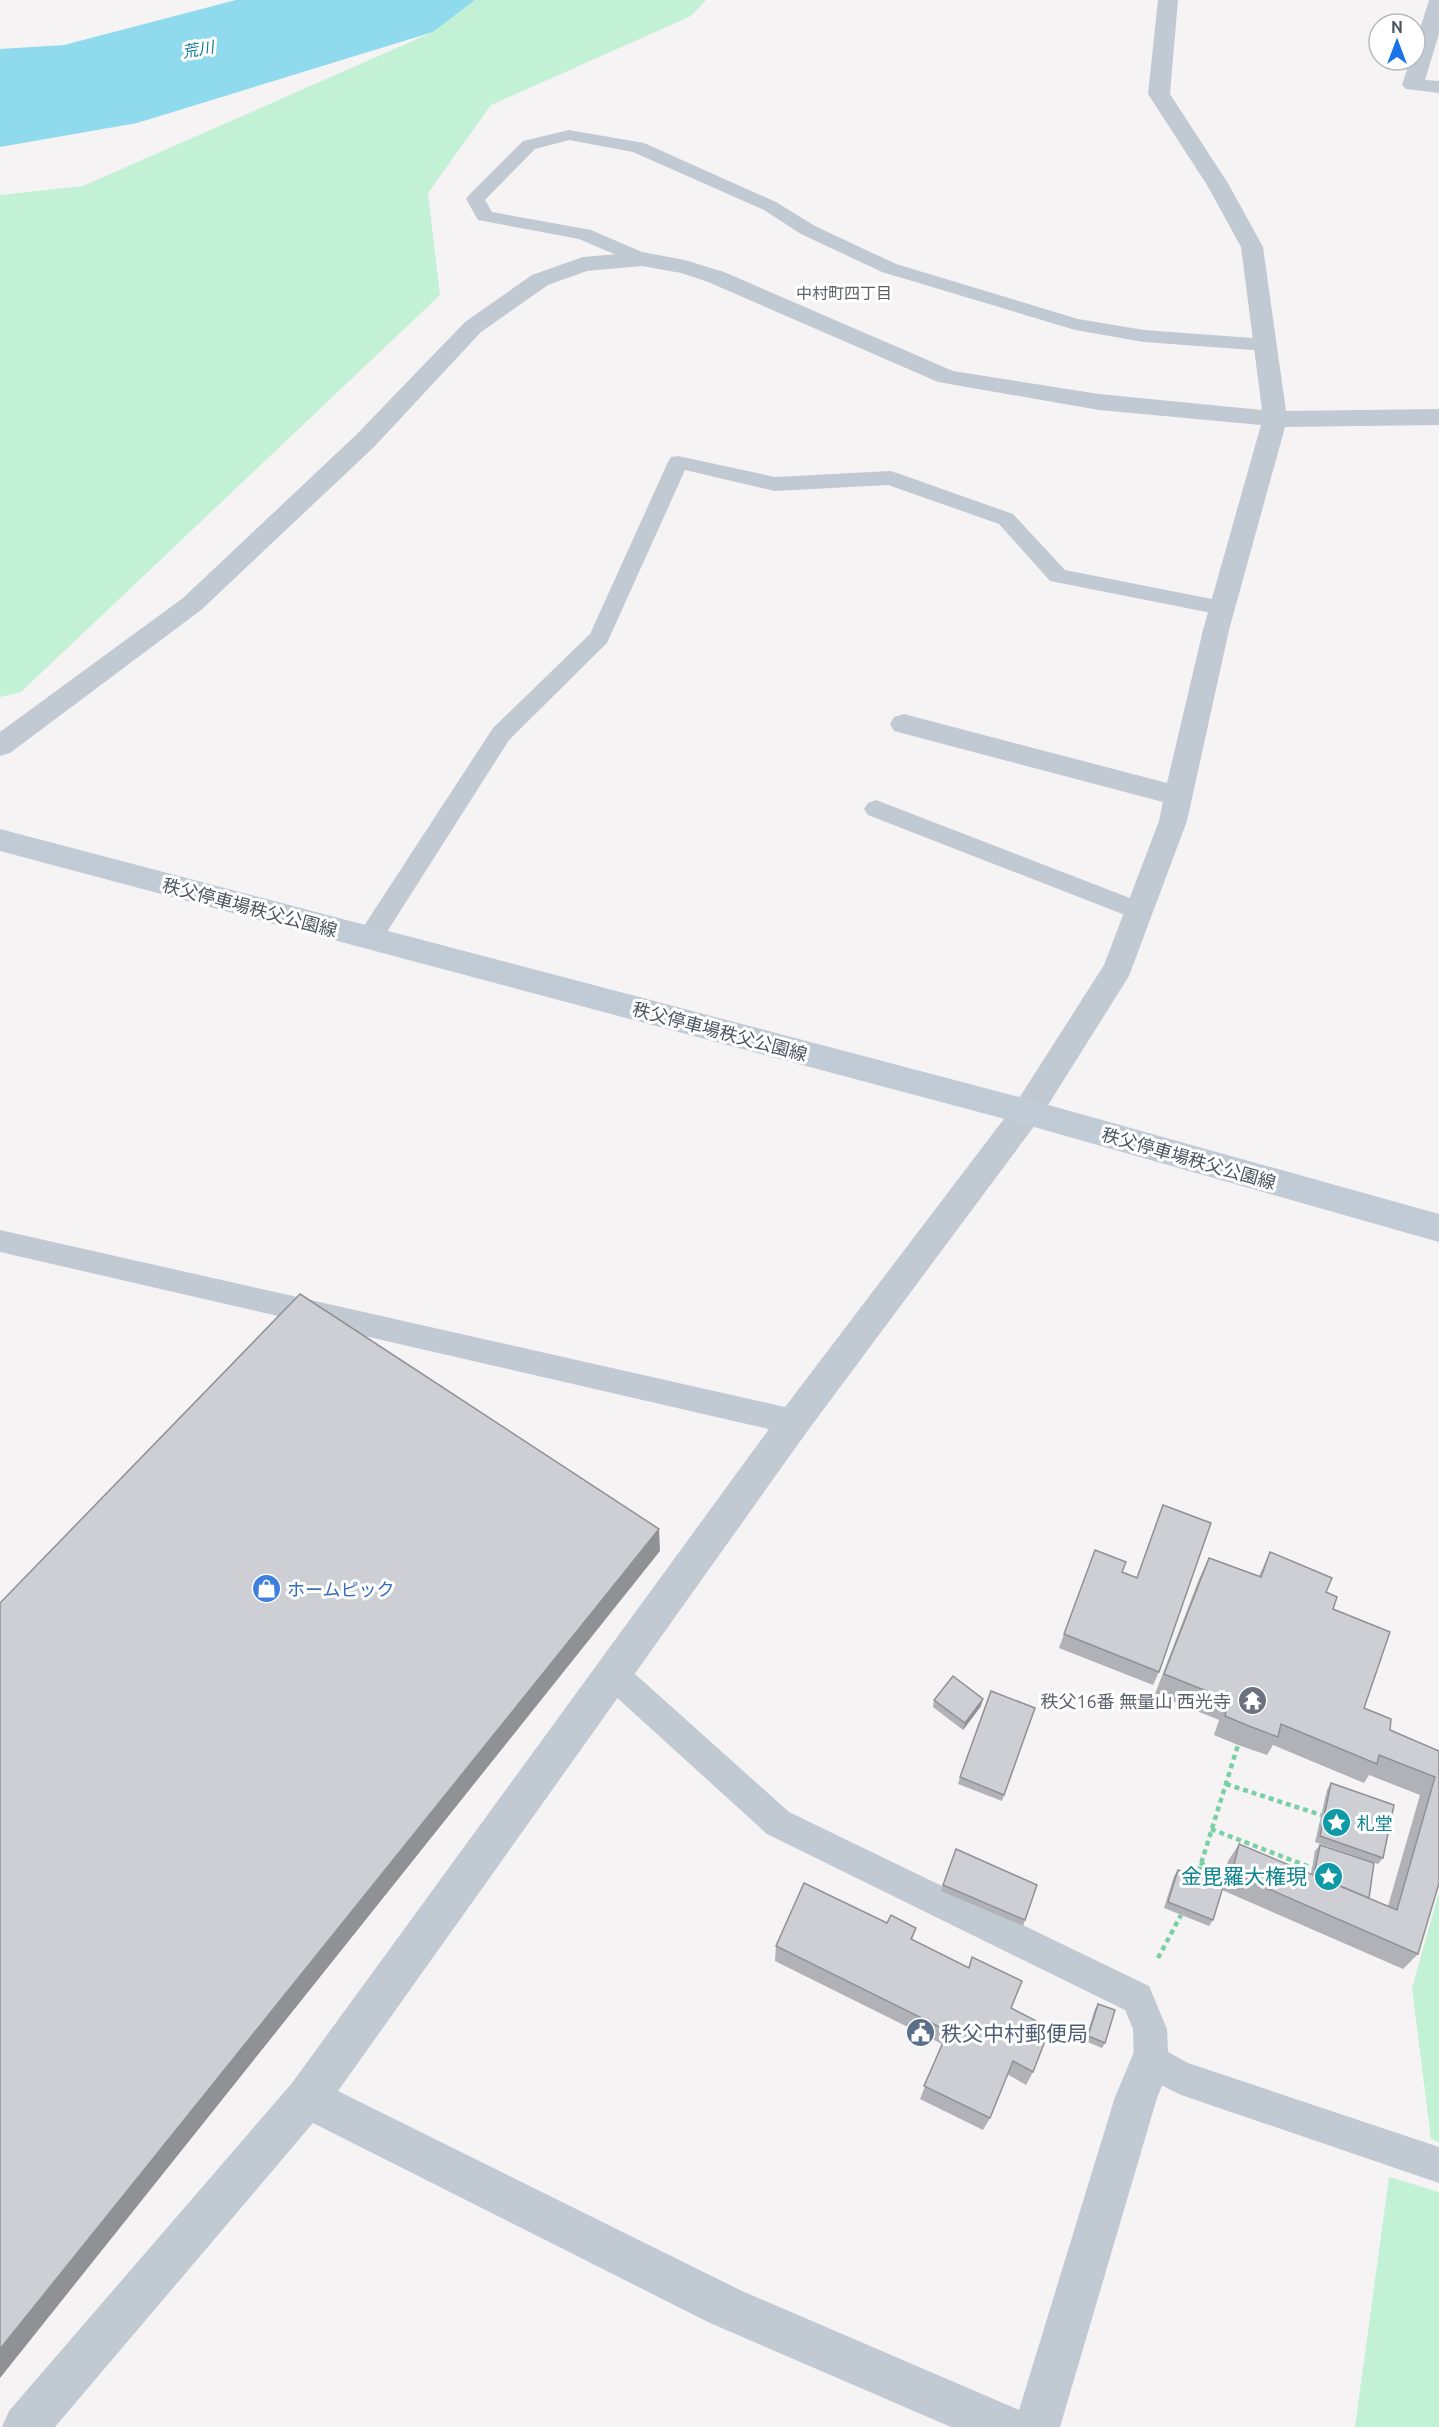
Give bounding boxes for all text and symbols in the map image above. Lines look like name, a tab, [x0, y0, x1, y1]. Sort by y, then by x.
north arrow	[1367, 12, 1427, 72]
text: N	[1391, 18, 1403, 36]
water label: 荒川	[181, 37, 217, 61]
district label: 中村町四丁目	[796, 284, 892, 302]
street label: 秩父停車場秩父公園線	[160, 874, 340, 940]
street label: 秩父停車場秩父公園線	[630, 998, 810, 1064]
street label: 秩父停車場秩父公園線	[1100, 1124, 1278, 1192]
shop icon: ホームピック	[250, 1573, 282, 1605]
place label: ホームピック	[287, 1579, 394, 1599]
temple icon: 秩父16番 無量山 西光寺	[1236, 1685, 1268, 1717]
place label: 秩父16番 無量山 西光寺	[1040, 1691, 1231, 1711]
place icon: 札堂	[1320, 1807, 1352, 1839]
place label: 札堂	[1357, 1813, 1393, 1833]
place icon: 金毘羅大権現	[1312, 1860, 1344, 1892]
place label: 金毘羅大権現	[1181, 1864, 1307, 1888]
public building icon: 秩父中村郵便局	[904, 2017, 936, 2049]
place label: 秩父中村郵便局	[941, 2021, 1088, 2045]

